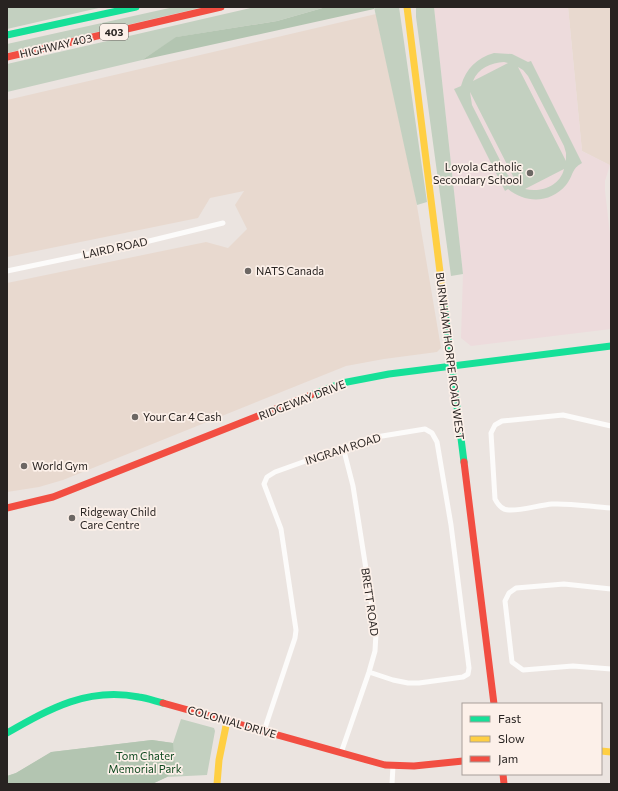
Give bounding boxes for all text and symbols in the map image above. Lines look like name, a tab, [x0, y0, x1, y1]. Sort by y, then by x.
road number: 403	[100, 24, 128, 40]
street label: HIGHWAY 403	[18, 31, 93, 60]
place label: Loyola Catholic Secondary School	[433, 160, 522, 186]
marker: Loyola Catholic Secondary School	[525, 168, 535, 178]
street label: LAIRD ROAD	[81, 234, 149, 261]
place label: NATS Canada	[256, 264, 324, 277]
marker: NATS Canada	[243, 266, 253, 276]
street label: BURNHAMTHORPE ROAD WEST	[434, 271, 467, 440]
street label: RIDGEWAY DRIVE	[257, 377, 347, 422]
place label: Your Car 4 Cash	[143, 410, 221, 423]
marker: Your Car 4 Cash	[130, 412, 140, 422]
street label: INGRAM ROAD	[303, 430, 382, 467]
place label: World Gym	[32, 459, 88, 472]
marker: World Gym	[19, 461, 29, 471]
place label: Ridgeway Child Care Centre	[80, 505, 156, 531]
marker: Ridgeway Child Care Centre	[67, 513, 77, 523]
street label: BRETT ROAD	[359, 567, 382, 637]
street label: COLONIAL DRIVE	[186, 703, 278, 740]
legend	[462, 703, 602, 775]
text: Fast	[498, 711, 521, 725]
text: Slow	[498, 731, 525, 745]
park label: Tom Chater Memorial Park	[108, 749, 182, 775]
text: Jam	[498, 751, 518, 766]

